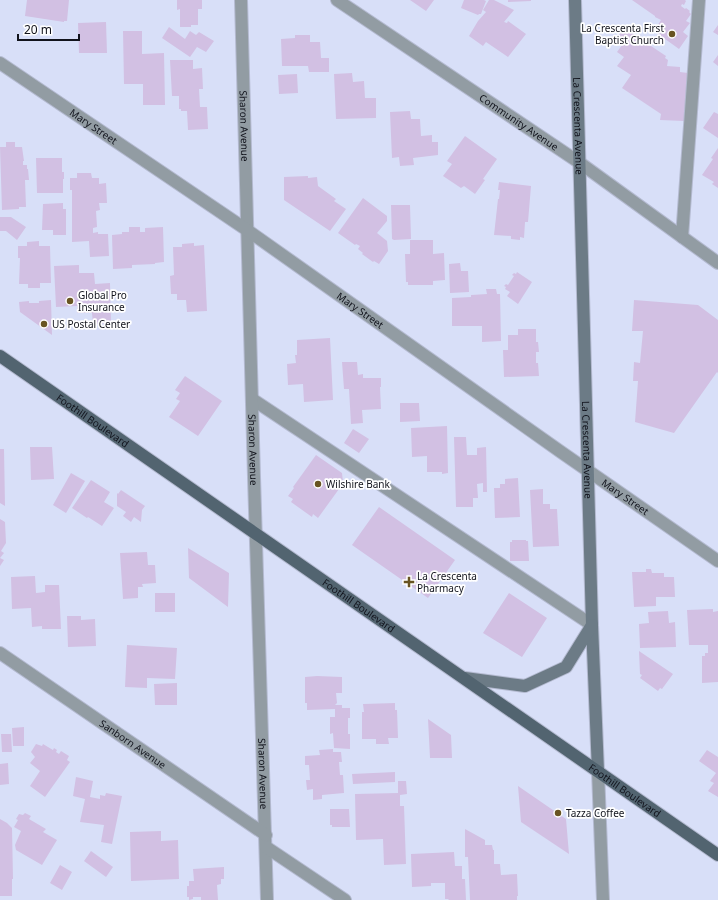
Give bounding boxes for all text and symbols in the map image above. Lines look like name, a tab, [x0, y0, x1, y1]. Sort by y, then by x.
scale bar	[18, 16, 79, 42]
text: 20 m	[24, 21, 52, 38]
place label: La Crescenta First Baptist Church	[581, 21, 664, 47]
marker: La Crescenta First Baptist Church	[667, 29, 677, 39]
street label: La Crescenta Avenue	[570, 77, 587, 175]
street label: Sharon Avenue	[236, 90, 252, 162]
street label: Community Avenue	[477, 90, 562, 154]
street label: Mary Street	[67, 105, 120, 148]
place label: Global Pro Insurance	[78, 288, 127, 314]
street label: Mary Street	[334, 289, 387, 332]
marker: Global Pro Insurance	[65, 296, 75, 306]
place label: US Postal Center	[52, 317, 130, 331]
marker: US Postal Center	[39, 319, 49, 329]
street label: Foothill Boulevard	[54, 390, 132, 451]
street label: La Crescenta Avenue	[579, 401, 596, 499]
street label: Sharon Avenue	[245, 414, 261, 486]
street label: Mary Street	[599, 475, 652, 518]
place label: Wilshire Bank	[326, 477, 390, 491]
marker: Wilshire Bank	[313, 479, 323, 489]
place label: La Crescenta Pharmacy	[417, 569, 477, 595]
street label: Foothill Boulevard	[320, 575, 398, 635]
marker: La Crescenta Pharmacy	[404, 577, 414, 587]
street label: Sanborn Avenue	[97, 716, 169, 772]
street label: Sharon Avenue	[255, 738, 271, 810]
street label: Foothill Boulevard	[586, 760, 664, 820]
place label: Tazza Coffee	[566, 806, 625, 820]
marker: Tazza Coffee	[553, 808, 563, 818]

